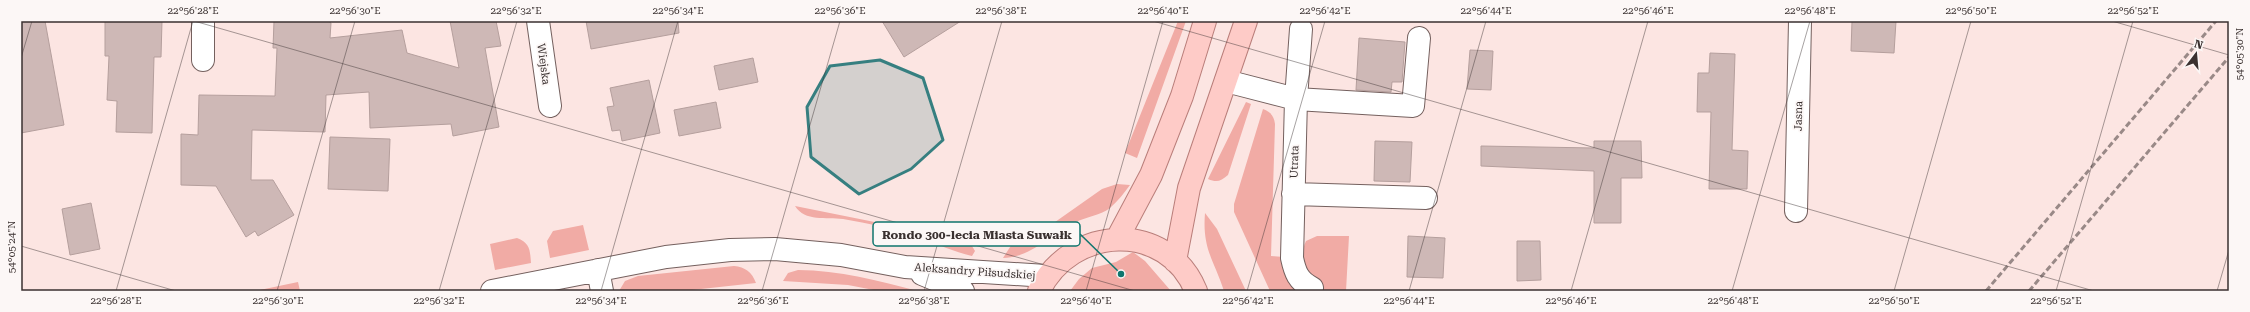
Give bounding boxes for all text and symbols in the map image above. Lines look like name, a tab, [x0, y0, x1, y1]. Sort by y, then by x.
text: 22°56'28"E	[167, 5, 219, 16]
text: 22°56'30"E	[329, 5, 381, 16]
text: 22°56'32"E	[490, 5, 542, 16]
text: 22°56'34"E	[652, 5, 704, 16]
text: 22°56'36"E	[814, 5, 866, 16]
text: 22°56'38"E	[975, 5, 1027, 16]
text: 22°56'40"E	[1137, 5, 1189, 16]
text: 22°56'42"E	[1299, 5, 1351, 16]
text: 22°56'44"E	[1460, 5, 1512, 16]
text: 22°56'46"E	[1622, 5, 1674, 16]
text: 22°56'48"E	[1784, 5, 1836, 16]
text: 22°56'50"E	[1945, 5, 1997, 16]
text: 22°56'52"E	[2107, 5, 2159, 16]
text: 54°05'30"N	[2234, 28, 2245, 80]
north arrow	[2176, 34, 2216, 74]
text: N	[2193, 37, 2205, 52]
street label: Wiejska	[534, 42, 553, 86]
street label: Jasna	[1792, 101, 1805, 131]
street label: Utrata	[1287, 145, 1302, 179]
text: 54°05'24"N	[6, 221, 17, 273]
callout: Rondo 300-lecia Miasta Suwałk	[873, 222, 1080, 246]
text: Rondo 300-lecia Miasta Suwałk	[882, 228, 1073, 242]
street label: Aleksandry Piłsudskiej	[914, 261, 1036, 282]
text: 22°56'28"E	[90, 295, 142, 306]
text: 22°56'30"E	[252, 295, 304, 306]
text: 22°56'32"E	[413, 295, 465, 306]
text: 22°56'34"E	[575, 295, 627, 306]
text: 22°56'36"E	[737, 295, 789, 306]
text: 22°56'38"E	[898, 295, 950, 306]
text: 22°56'40"E	[1060, 295, 1112, 306]
text: 22°56'42"E	[1222, 295, 1274, 306]
text: 22°56'44"E	[1383, 295, 1435, 306]
text: 22°56'46"E	[1545, 295, 1597, 306]
text: 22°56'48"E	[1707, 295, 1759, 306]
text: 22°56'50"E	[1868, 295, 1920, 306]
text: 22°56'52"E	[2030, 295, 2082, 306]

